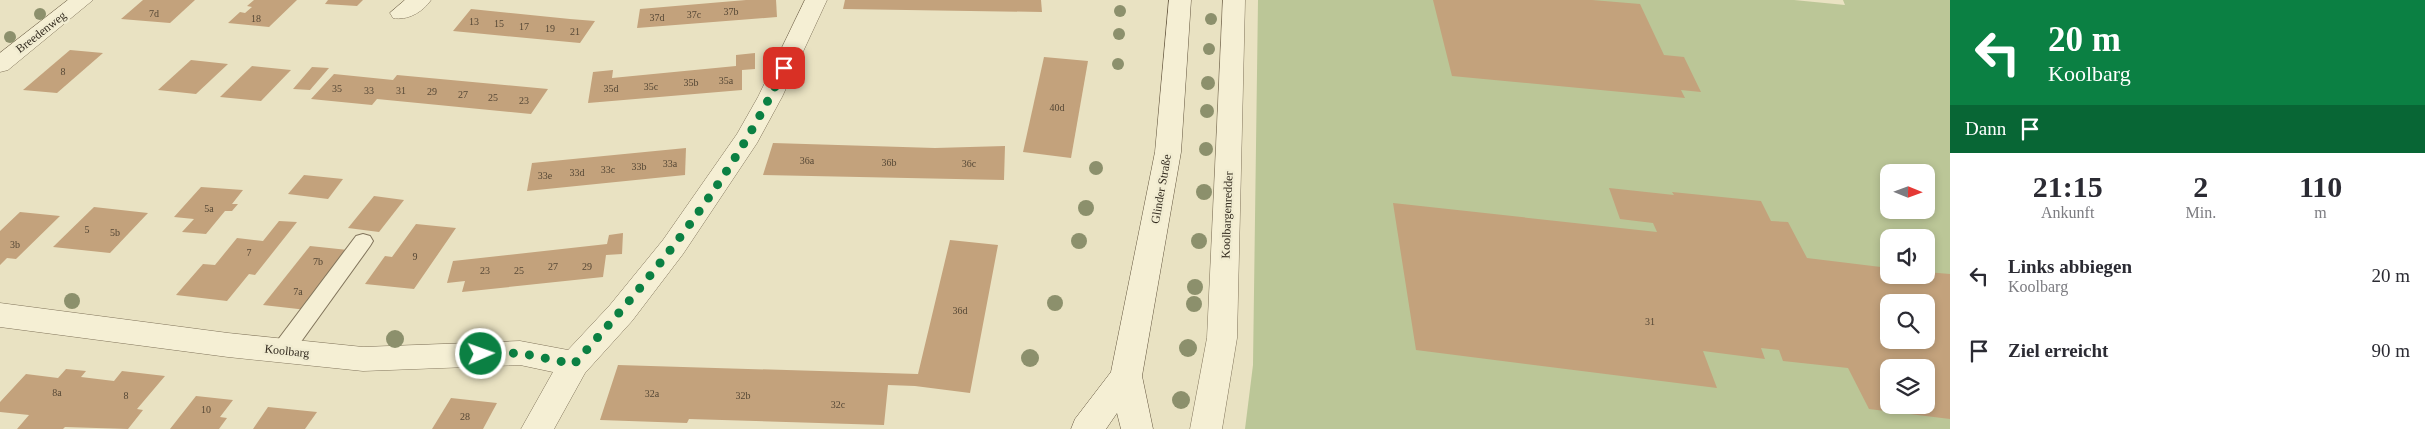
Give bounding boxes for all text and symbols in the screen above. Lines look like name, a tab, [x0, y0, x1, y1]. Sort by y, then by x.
house number: 37b	[724, 6, 739, 17]
street label: Breedenweg	[13, 8, 69, 56]
house number: 7d	[149, 8, 159, 19]
house number: 37c	[687, 9, 702, 20]
house number: 37d	[650, 12, 665, 23]
house number: 18	[251, 13, 261, 24]
house number: 13	[469, 16, 479, 27]
house number: 15	[494, 18, 504, 29]
icon: left	[1965, 20, 2030, 85]
text: 20 m	[2048, 20, 2121, 59]
house number: 17	[519, 21, 529, 32]
house number: 19	[545, 23, 555, 34]
house number: 21	[570, 26, 580, 37]
pin	[763, 47, 805, 89]
icon: arrive	[770, 54, 798, 82]
text: Koolbarg	[2048, 61, 2131, 86]
house number: 8	[61, 66, 66, 77]
house number: 35a	[719, 75, 734, 86]
house number: 35b	[684, 77, 699, 88]
house number: 35c	[644, 81, 659, 92]
house number: 35	[332, 83, 342, 94]
house number: 35d	[604, 83, 619, 94]
house number: 33	[364, 85, 374, 96]
house number: 31	[396, 85, 406, 96]
house number: 29	[427, 86, 437, 97]
house number: 27	[458, 89, 468, 100]
house number: 25	[488, 92, 498, 103]
house number: 23	[519, 95, 529, 106]
house number: 40d	[1050, 102, 1065, 113]
icon: arrive	[2016, 115, 2044, 143]
text: Dann	[1965, 118, 2006, 139]
street label: Glinder Straße	[1148, 153, 1174, 225]
house number: 36a	[800, 155, 815, 166]
house number: 36b	[882, 157, 897, 168]
house number: 33a	[663, 158, 678, 169]
house number: 36c	[962, 158, 977, 169]
house number: 33b	[632, 161, 647, 172]
house number: 33c	[601, 164, 616, 175]
north arrow	[1880, 164, 1935, 219]
map controls	[1880, 164, 1935, 414]
house number: 33d	[570, 167, 585, 178]
house number: 33e	[538, 170, 553, 181]
text: 21:15	[2033, 170, 2103, 203]
text: 2	[2193, 170, 2208, 203]
text: 110	[2299, 170, 2342, 203]
street label: Koolbargenredder	[1218, 171, 1236, 259]
house number: 5a	[204, 203, 214, 214]
text: Ankunft	[2041, 204, 2094, 221]
text: Min.	[2185, 204, 2216, 221]
text: m	[2314, 204, 2327, 221]
house number: 5	[85, 224, 90, 235]
house number: 5b	[110, 227, 120, 238]
button: sound	[1880, 229, 1935, 284]
house number: 3b	[10, 239, 20, 250]
house number: 7	[247, 247, 252, 258]
house number: 9	[413, 251, 418, 262]
house number: 7b	[313, 256, 323, 267]
text: Links abbiegen	[2008, 256, 2132, 277]
house number: 27	[548, 261, 558, 272]
house number: 29	[582, 261, 592, 272]
icon: left	[1965, 262, 1993, 290]
house number: 23	[480, 265, 490, 276]
house number: 25	[514, 265, 524, 276]
text: 20 m	[2371, 265, 2410, 286]
text: Koolbarg	[2008, 278, 2068, 295]
house number: 7a	[293, 286, 303, 297]
button: search	[1880, 294, 1935, 349]
house number: 36d	[953, 305, 968, 316]
house number: 31	[1645, 316, 1655, 327]
position arrow	[454, 327, 506, 379]
icon: arrive	[1965, 337, 1993, 365]
text: Ziel erreicht	[2008, 340, 2108, 361]
text: 90 m	[2371, 340, 2410, 361]
street label: Koolbarg	[264, 342, 310, 360]
button: layers	[1880, 359, 1935, 414]
house number: 8a	[52, 387, 62, 398]
house number: 32a	[645, 388, 660, 399]
house number: 8	[124, 390, 129, 401]
house number: 32b	[736, 390, 751, 401]
house number: 32c	[831, 399, 846, 410]
house number: 10	[201, 404, 211, 415]
house number: 28	[460, 411, 470, 422]

